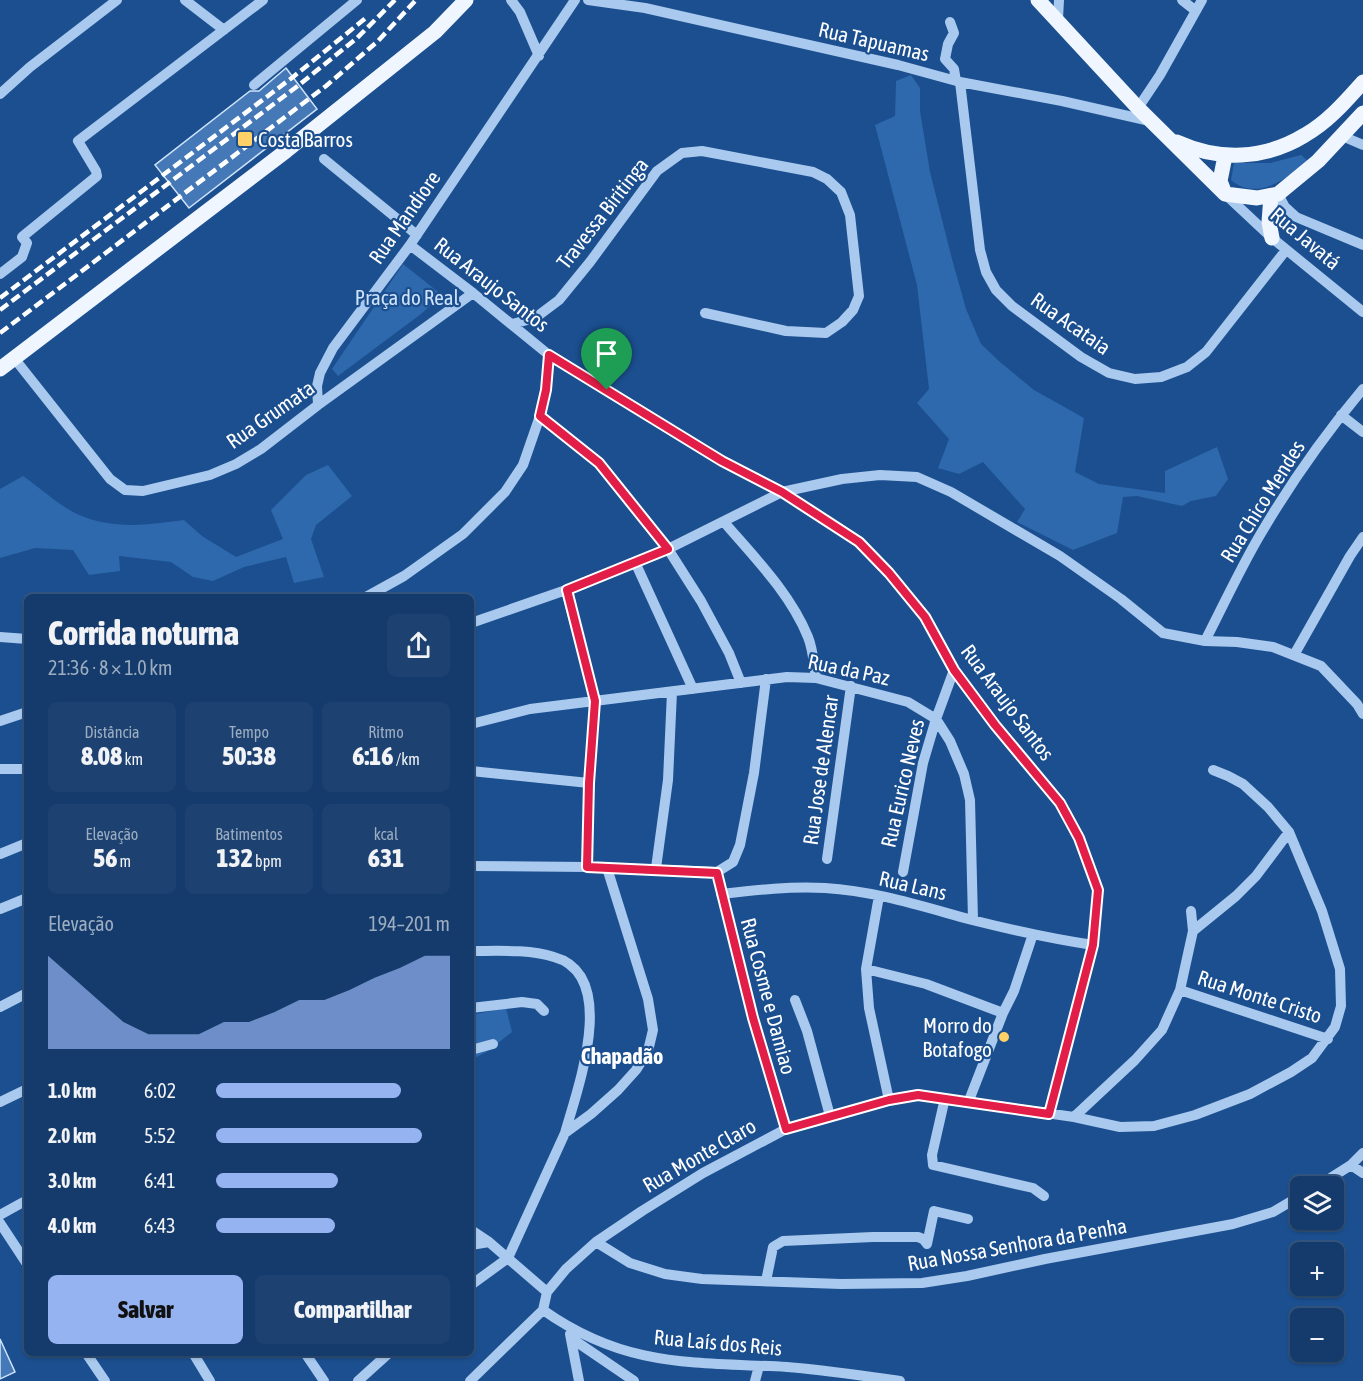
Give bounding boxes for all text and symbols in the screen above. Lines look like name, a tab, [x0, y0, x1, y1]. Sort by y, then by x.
street label: Rua Tapuamas	[816, 17, 932, 65]
place label: Costa Barros	[258, 127, 353, 151]
marker: Costa Barros	[236, 130, 254, 148]
street label: Travessa Biritinga	[551, 153, 653, 273]
street label: Rua Mandiore	[363, 166, 445, 268]
street label: Rua Javatá	[1266, 202, 1346, 274]
street label: Rua Araujo Santos	[430, 232, 554, 336]
park label: Praça do Real	[355, 285, 460, 309]
street label: Rua Acataia	[1027, 287, 1115, 359]
pin	[581, 328, 632, 390]
icon: arrive	[590, 337, 623, 370]
street label: Rua Grumata	[222, 375, 318, 453]
street label: Rua Chico Mendes	[1215, 436, 1309, 566]
text: Corrida noturna	[48, 614, 239, 652]
button: share	[387, 614, 450, 677]
street label: Rua Araujo Santos	[957, 639, 1059, 765]
street label: Rua da Paz	[806, 649, 893, 689]
text: 21:36 · 8 × 1.0 km	[48, 656, 173, 679]
street label: Rua Jose de Alencar	[798, 693, 843, 847]
street label: Rua Eurico Neves	[876, 716, 928, 850]
text: Distância	[84, 723, 140, 741]
text: Tempo	[229, 723, 269, 741]
text: Ritmo	[368, 723, 404, 741]
text: 8.08	[81, 741, 122, 771]
text: 50:38	[222, 741, 276, 771]
text: 6:16	[352, 741, 394, 771]
text: km	[122, 750, 143, 768]
text: /km	[394, 750, 420, 768]
text: Elevação	[86, 825, 138, 843]
text: Batimentos	[215, 825, 283, 843]
text: kcal	[374, 825, 398, 843]
text: 56	[93, 843, 117, 873]
text: 132	[216, 843, 253, 873]
text: 631	[368, 843, 404, 873]
text: m	[117, 852, 131, 870]
text: bpm	[253, 852, 282, 870]
street label: Rua Lans	[877, 866, 949, 904]
text: Elevação	[48, 912, 114, 935]
text: 194–201 m	[368, 912, 450, 935]
street label: Rua Cosme e Damiao	[737, 915, 801, 1077]
street label: Rua Monte Cristo	[1195, 965, 1325, 1027]
place label: Morro do Botafogo	[922, 1013, 992, 1061]
marker: Morro do Botafogo	[997, 1030, 1011, 1044]
district label: Chapadão	[581, 1043, 663, 1069]
text: 1.0 km	[48, 1079, 96, 1102]
text: 6:02	[144, 1079, 176, 1102]
street label: Rua Monte Claro	[638, 1113, 760, 1197]
text: 2.0 km	[48, 1124, 96, 1147]
text: 5:52	[144, 1124, 176, 1147]
text: 3.0 km	[48, 1169, 96, 1192]
text: 6:41	[144, 1169, 176, 1192]
map controls	[1290, 1176, 1344, 1362]
button: layers	[1290, 1176, 1344, 1230]
street label: Rua Nossa Senhora da Penha	[905, 1213, 1129, 1275]
text: 4.0 km	[48, 1214, 96, 1237]
text: 6:43	[144, 1214, 176, 1237]
button: +	[1290, 1242, 1344, 1296]
button: Salvar	[48, 1275, 243, 1344]
button: Compartilhar	[255, 1275, 450, 1344]
button: −	[1290, 1308, 1344, 1362]
street label: Rua Laís dos Reis	[653, 1324, 783, 1360]

